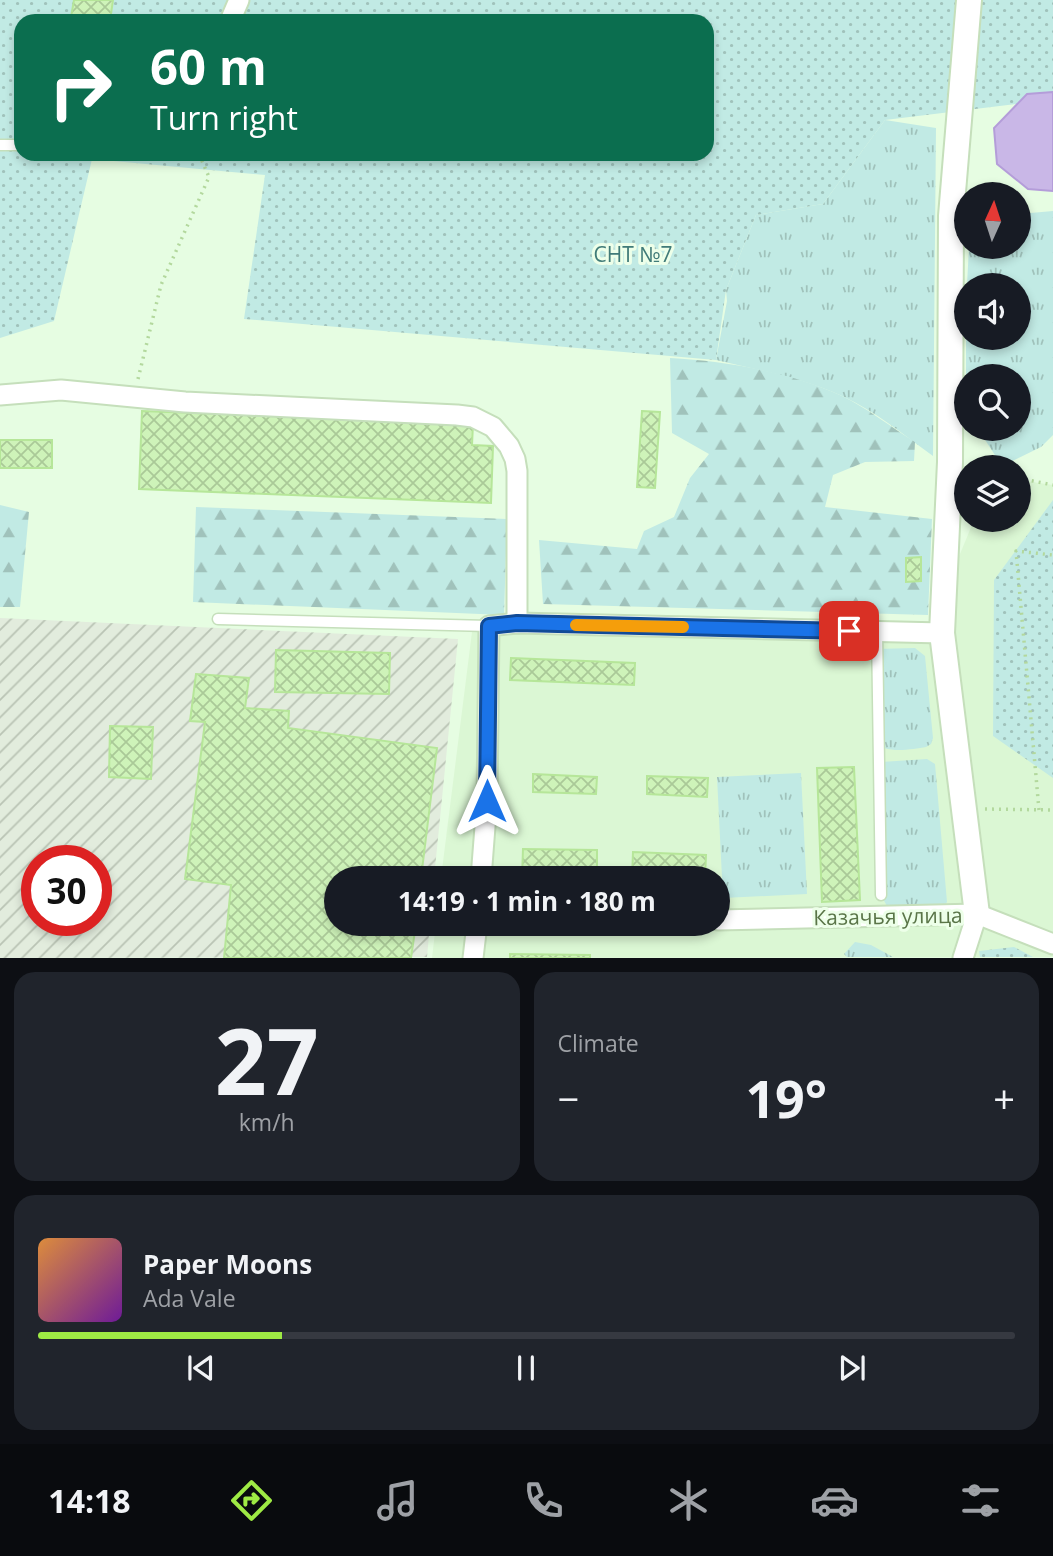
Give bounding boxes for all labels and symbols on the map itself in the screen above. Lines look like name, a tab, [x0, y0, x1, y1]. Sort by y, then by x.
north arrow	[954, 182, 1031, 259]
park label: СНТ №7	[593, 240, 673, 268]
pin	[819, 601, 879, 661]
position arrow	[450, 764, 524, 838]
speed limit sign: 30	[21, 845, 112, 936]
street label: Казачья улица	[813, 901, 963, 931]

